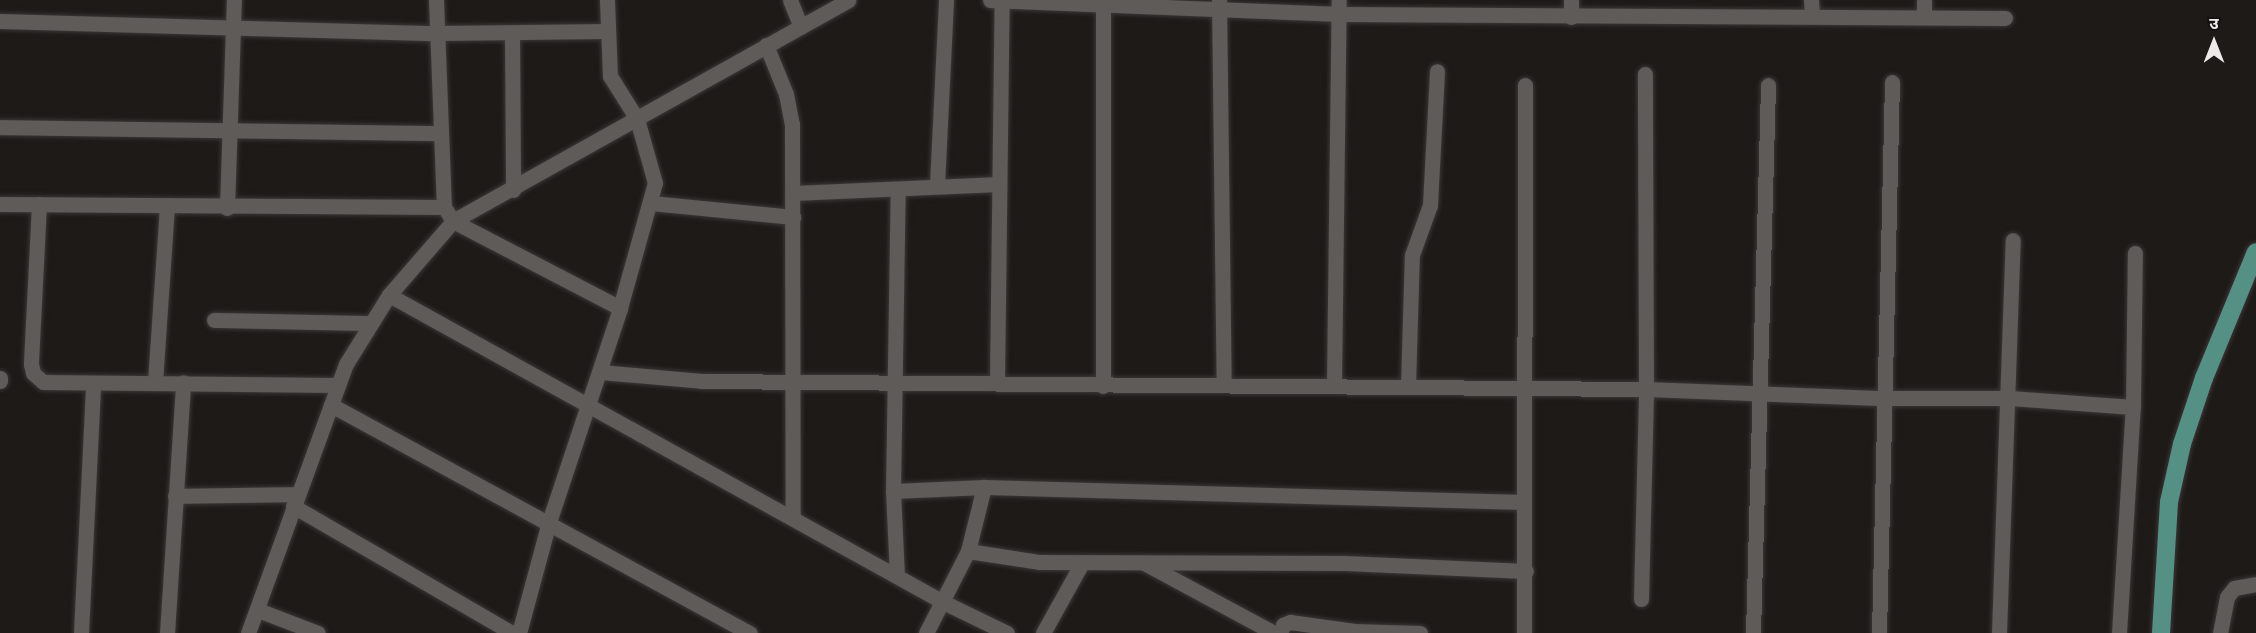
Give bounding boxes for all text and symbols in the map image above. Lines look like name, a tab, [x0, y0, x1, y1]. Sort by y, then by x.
north arrow	[2184, 12, 2244, 72]
text: उ	[2209, 12, 2219, 36]

